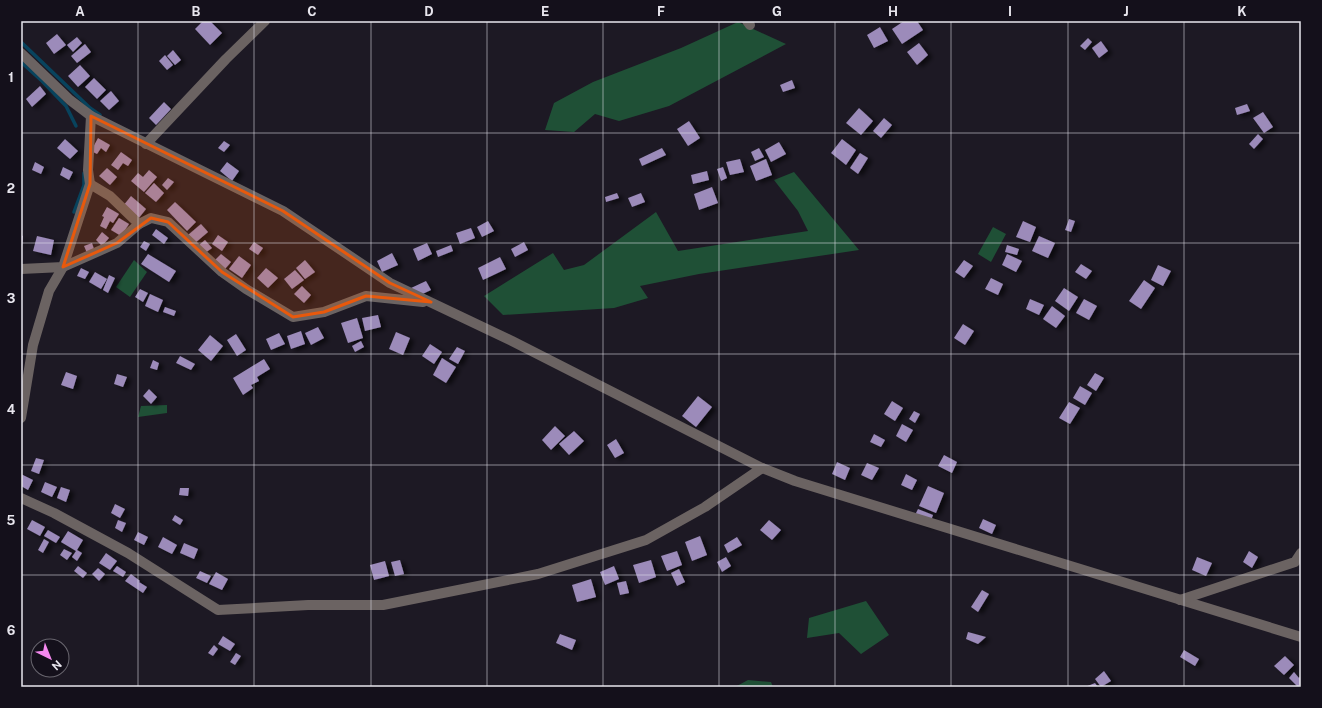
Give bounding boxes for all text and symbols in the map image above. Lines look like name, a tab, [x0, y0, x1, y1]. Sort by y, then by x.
text: A	[75, 4, 85, 19]
text: B	[192, 4, 201, 19]
text: C	[307, 4, 317, 19]
text: D	[424, 4, 434, 19]
text: E	[541, 4, 549, 19]
text: F	[657, 4, 665, 19]
text: G	[772, 4, 782, 19]
text: H	[888, 4, 898, 19]
text: I	[1008, 4, 1012, 19]
text: J	[1123, 4, 1129, 19]
text: K	[1237, 4, 1247, 19]
text: 1	[8, 70, 14, 85]
text: 2	[7, 181, 15, 196]
text: 3	[7, 291, 16, 306]
text: 4	[7, 402, 16, 417]
text: 5	[7, 513, 16, 528]
text: 6	[7, 623, 16, 638]
north arrow	[30, 638, 70, 678]
text: N	[50, 658, 64, 673]

